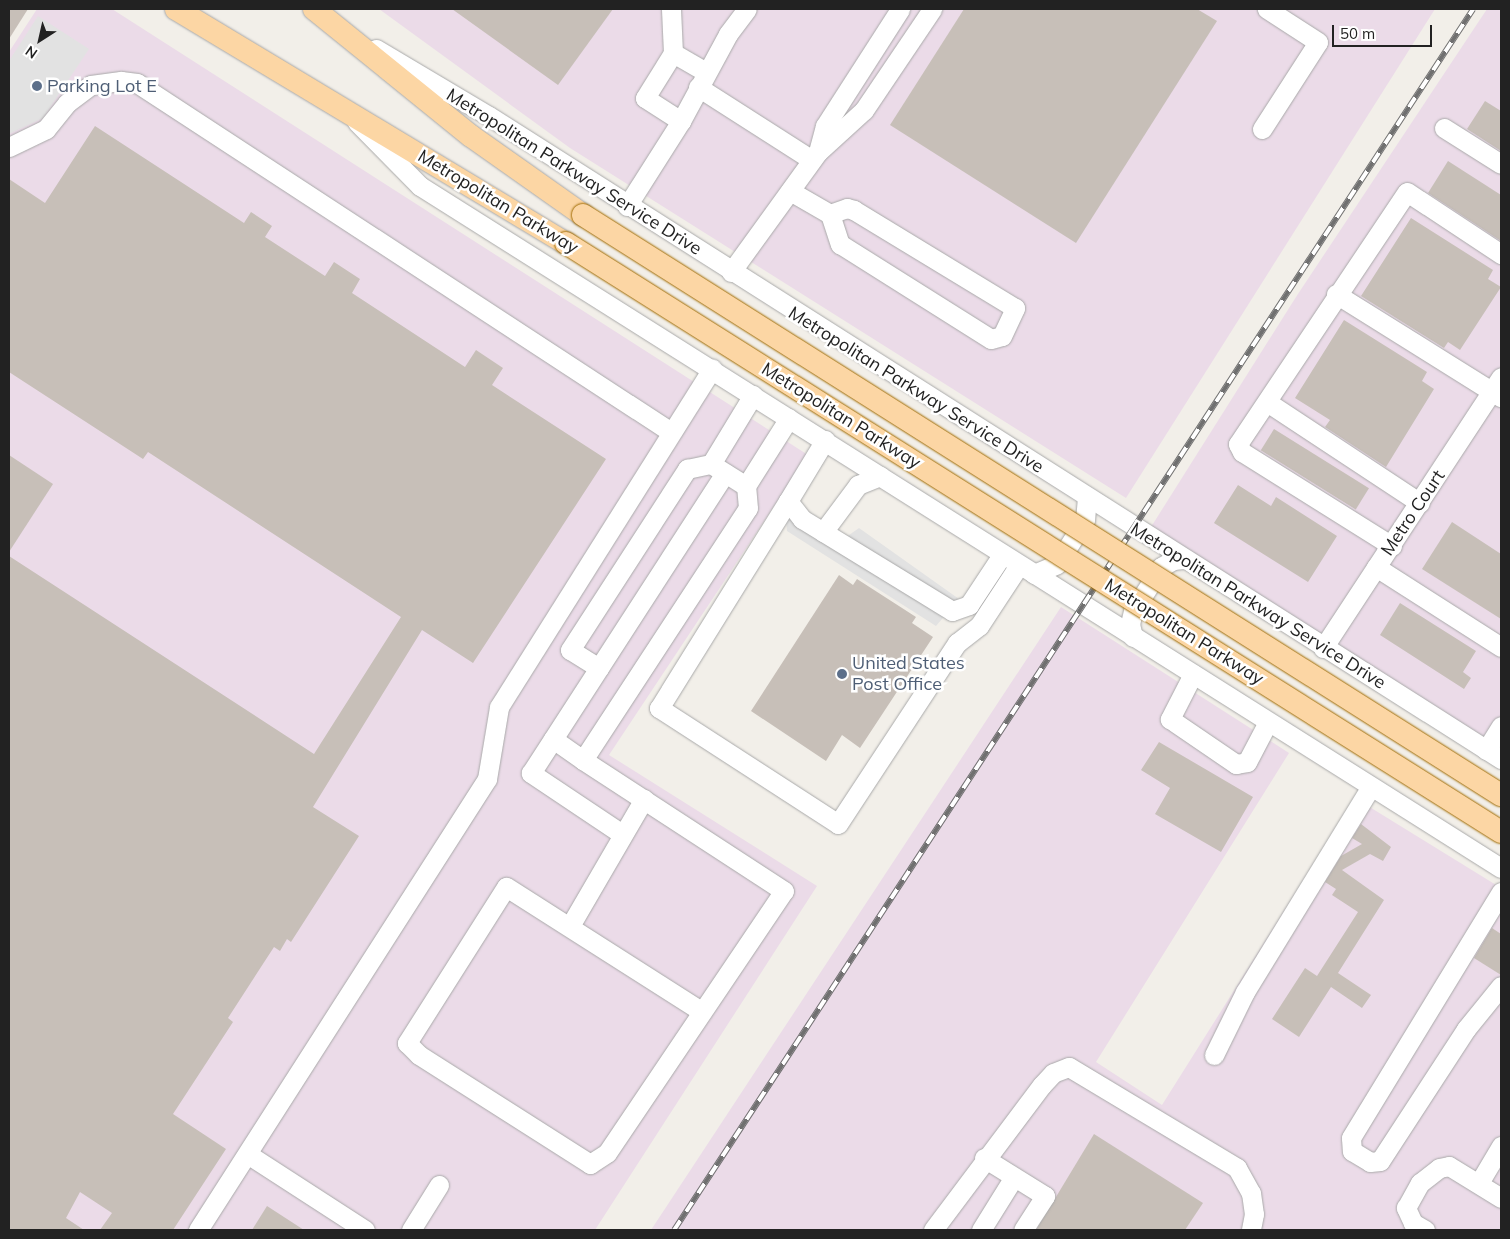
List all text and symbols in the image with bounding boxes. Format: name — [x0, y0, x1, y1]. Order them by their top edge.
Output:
north arrow — [15, 15, 65, 65]
scale bar — [1335, 15, 1435, 47]
text: 50 m — [1340, 24, 1375, 43]
text: N — [22, 42, 41, 63]
place label: Parking Lot E — [47, 75, 157, 97]
marker: Parking Lot E — [31, 80, 43, 92]
street label: Metropolitan Parkway Service Drive — [442, 84, 706, 260]
street label: Metropolitan Parkway — [414, 145, 582, 259]
street label: Metropolitan Parkway Service Drive — [784, 302, 1048, 478]
street label: Metropolitan Parkway — [757, 358, 925, 474]
street label: Metro Court — [1376, 466, 1450, 560]
street label: Metropolitan Parkway Service Drive — [1126, 518, 1390, 694]
street label: Metropolitan Parkway — [1100, 574, 1268, 690]
place label: United States Post Office — [852, 653, 965, 696]
marker: United States Post Office — [836, 668, 848, 680]

